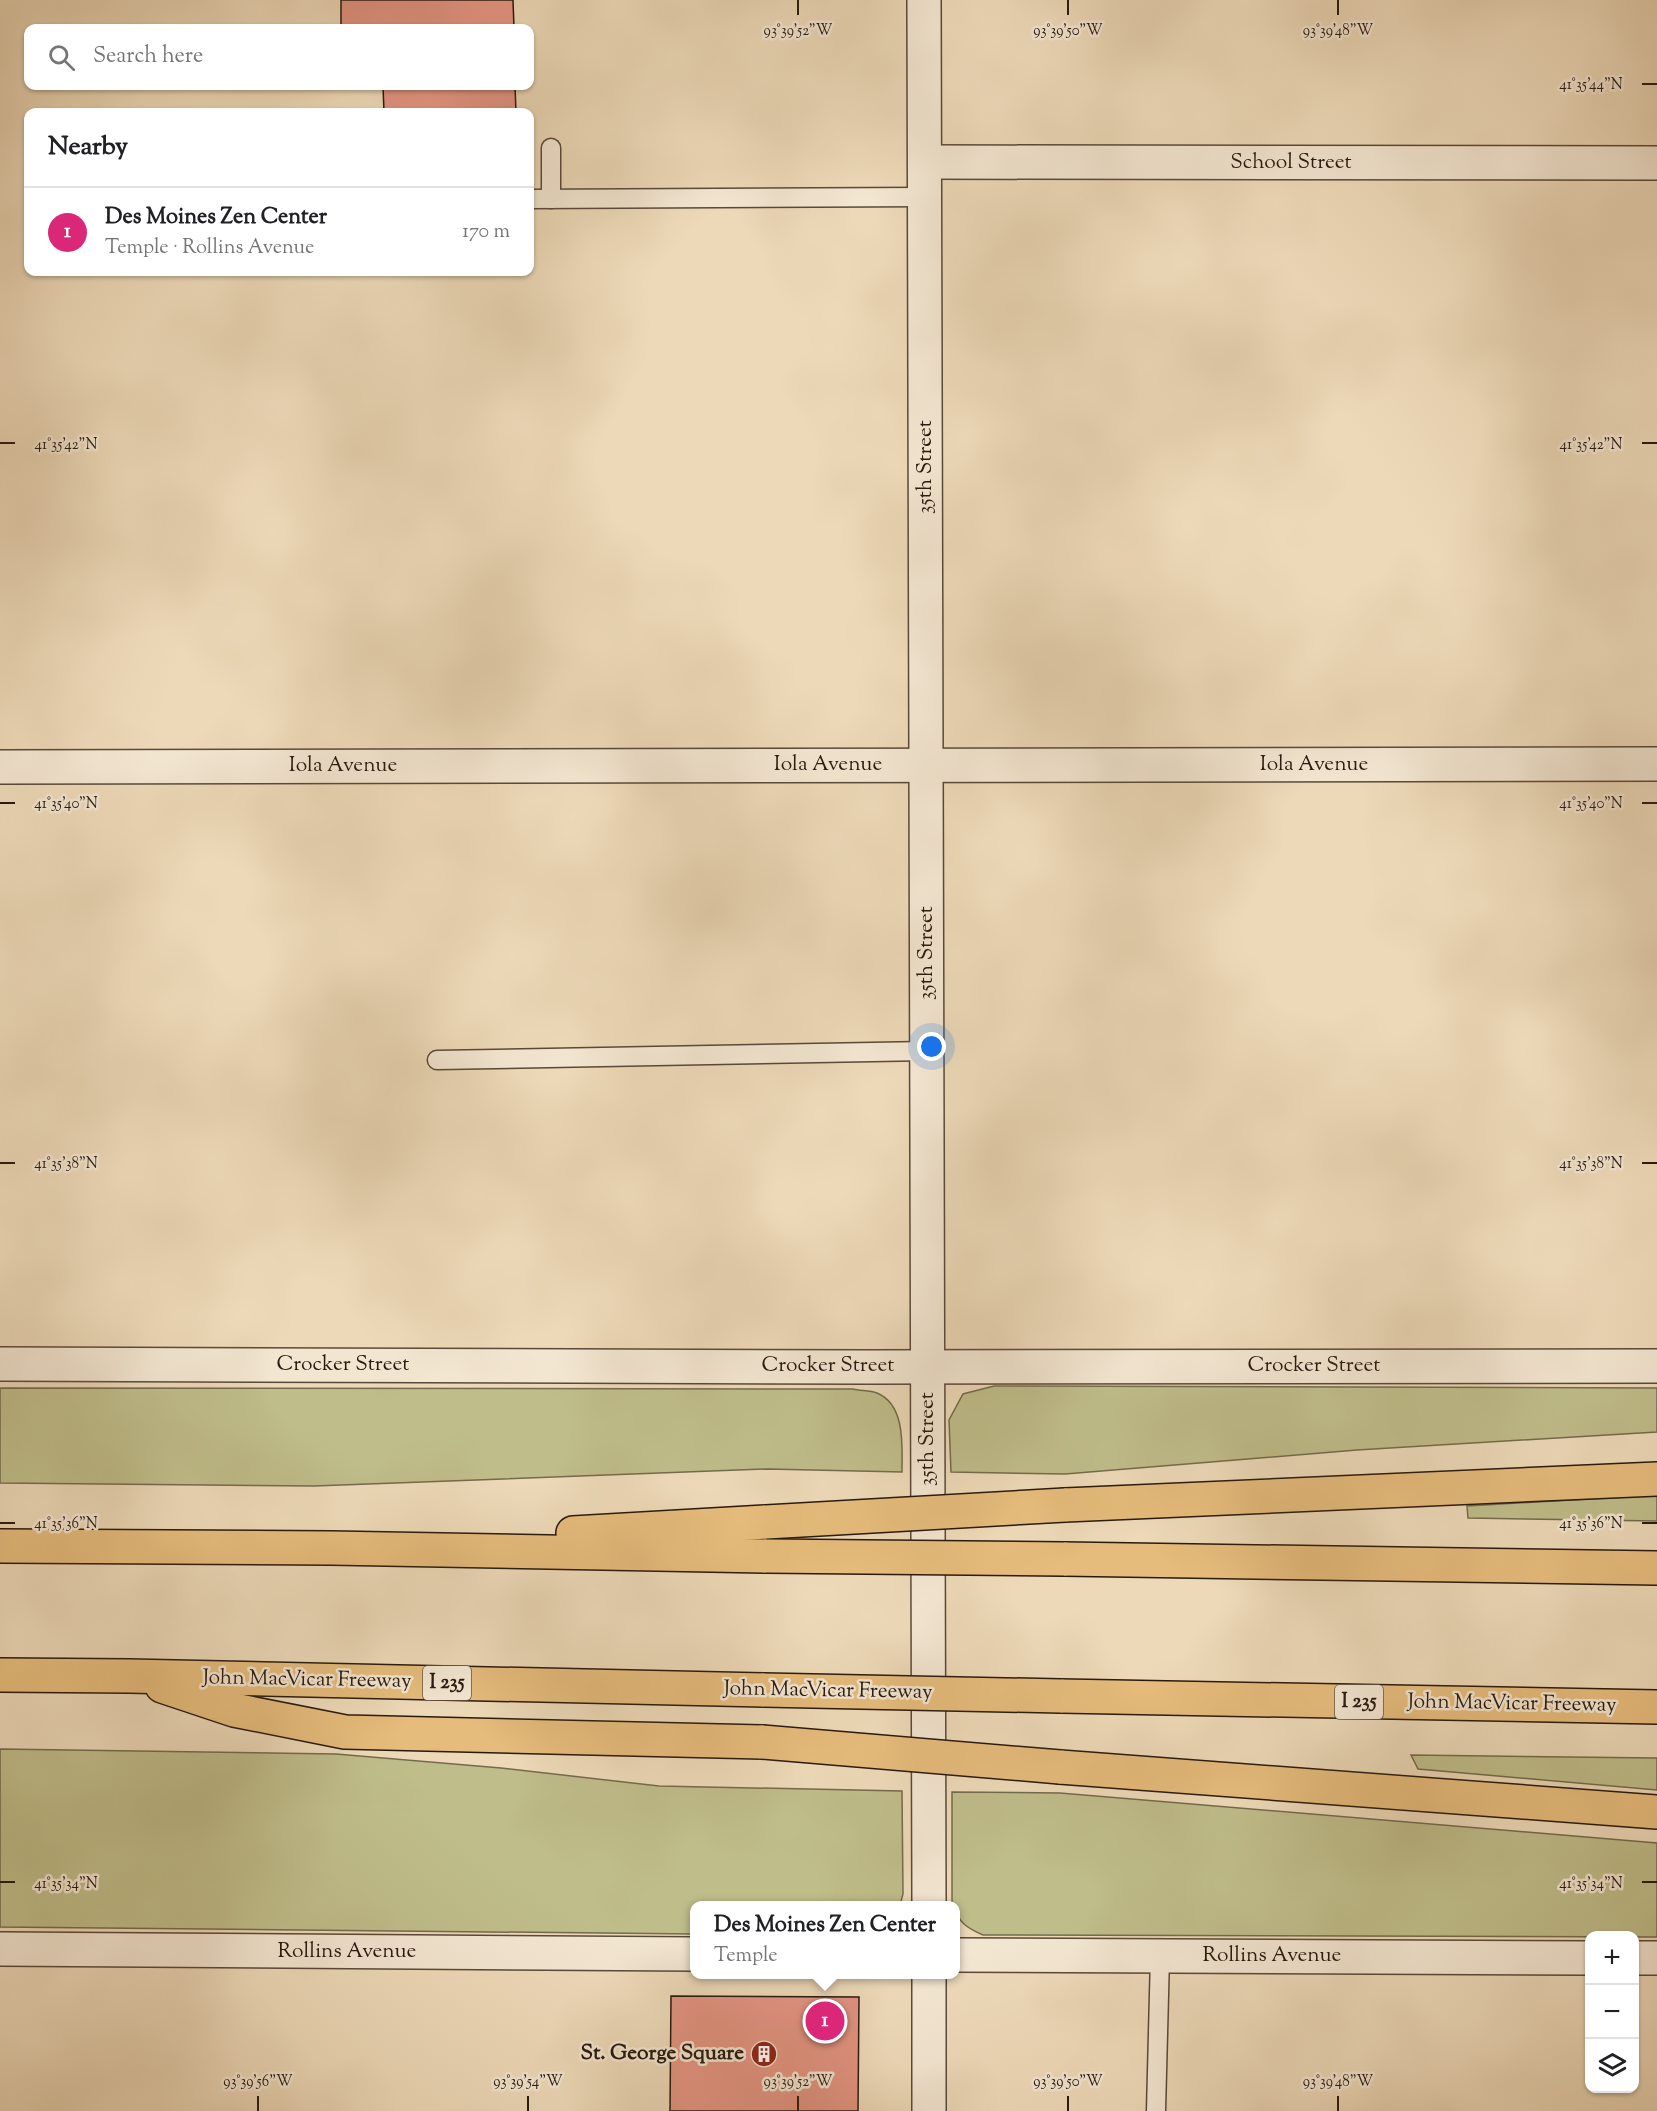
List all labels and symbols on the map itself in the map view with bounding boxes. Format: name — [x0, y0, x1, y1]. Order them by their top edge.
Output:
text: 93°39'52"W — [764, 21, 833, 42]
text: 93°39'50"W — [1033, 21, 1103, 42]
text: 93°39'48"W — [1303, 21, 1374, 42]
text: 41°35'44"N — [1559, 75, 1623, 96]
street label: School Street — [1230, 148, 1352, 178]
street label: 35th Street — [911, 420, 941, 514]
text: 41°35'42"N — [35, 435, 97, 456]
text: 41°35'42"N — [1560, 435, 1622, 456]
street label: Iola Avenue — [774, 750, 882, 780]
street label: Iola Avenue — [1260, 750, 1368, 780]
street label: Iola Avenue — [289, 751, 397, 781]
text: 41°35'40"N — [34, 794, 98, 815]
text: 41°35'40"N — [1559, 794, 1623, 815]
street label: 35th Street — [912, 906, 942, 1000]
your location — [917, 1032, 946, 1061]
text: 41°35'38"N — [34, 1154, 98, 1175]
text: 41°35'38"N — [1559, 1154, 1623, 1175]
street label: Crocker Street — [277, 1350, 409, 1380]
street label: Crocker Street — [762, 1351, 894, 1381]
street label: Crocker Street — [1248, 1351, 1380, 1381]
street label: 35th Street — [913, 1392, 943, 1486]
text: 41°35'36"N — [34, 1514, 98, 1535]
text: 41°35'36"N — [1559, 1514, 1623, 1535]
street label: John MacVicar Freeway — [201, 1663, 412, 1697]
road number: I 235 — [423, 1666, 471, 1700]
street label: John MacVicar Freeway — [722, 1674, 933, 1708]
road number: I 235 — [1335, 1685, 1383, 1719]
street label: John MacVicar Freeway — [1406, 1687, 1617, 1721]
text: 41°35'34"N — [34, 1874, 98, 1895]
text: 41°35'34"N — [1559, 1874, 1623, 1895]
street label: Rollins Avenue — [278, 1937, 416, 1967]
street label: Rollins Avenue — [1203, 1941, 1341, 1971]
pin: 1 — [806, 1998, 844, 2044]
place label: St. George Square — [581, 2039, 744, 2069]
building icon: St. George Square — [749, 2039, 779, 2069]
text: 93°39'56"W — [223, 2072, 293, 2093]
text: 93°39'54"W — [493, 2072, 563, 2093]
text: 93°39'52"W — [764, 2072, 833, 2093]
text: 93°39'50"W — [1033, 2072, 1103, 2093]
text: 93°39'48"W — [1303, 2072, 1374, 2093]

